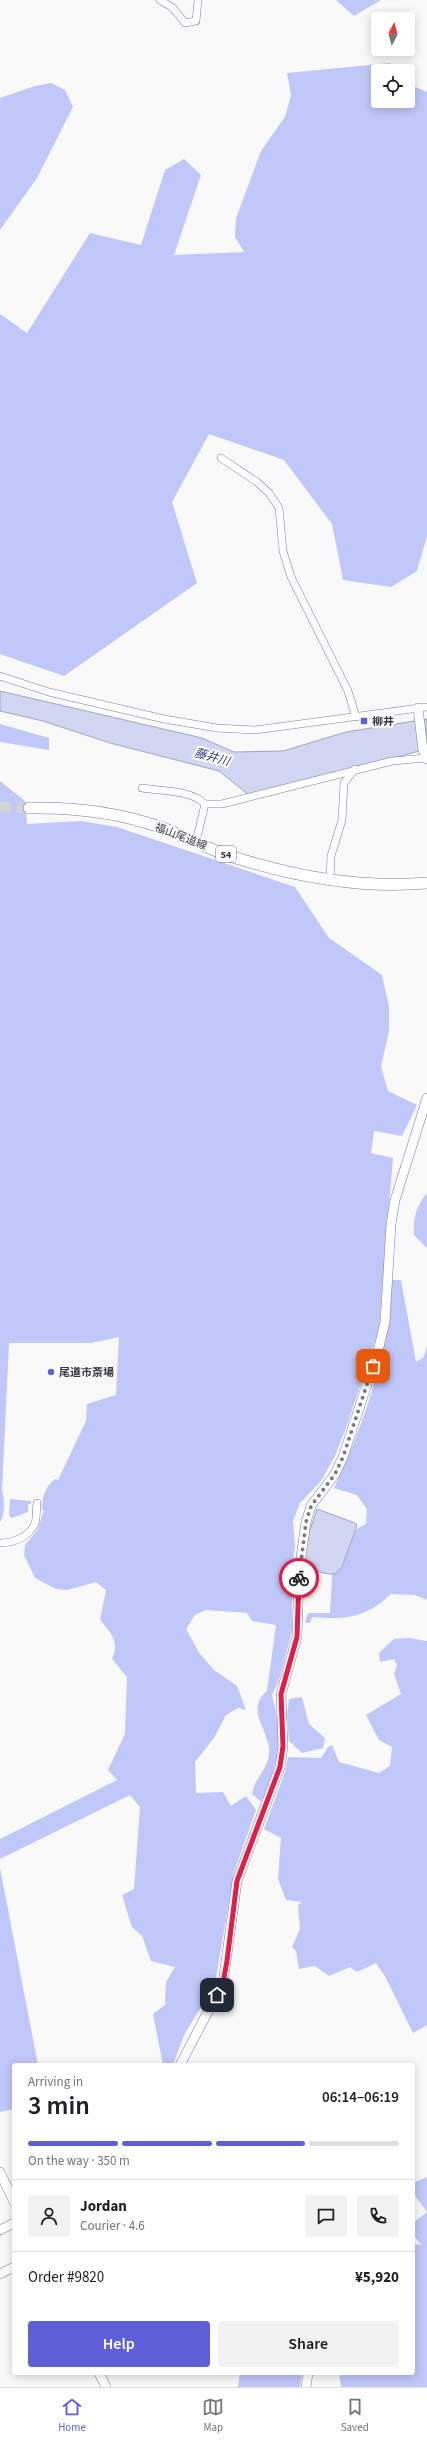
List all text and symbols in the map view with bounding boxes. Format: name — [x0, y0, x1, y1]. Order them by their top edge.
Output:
north arrow — [371, 12, 415, 56]
map controls — [371, 12, 415, 108]
button: locate — [371, 64, 415, 108]
place label: 柳井 — [372, 714, 394, 729]
marker: 柳井 — [359, 716, 369, 726]
water label: 藤井川 — [192, 745, 233, 771]
street label: 福山尾道線 — [152, 820, 209, 853]
road number: 54 — [216, 846, 236, 862]
pin — [356, 1349, 390, 1383]
icon: bag — [362, 1355, 384, 1377]
place label: 尾道市斎場 — [59, 1365, 114, 1380]
marker: 尾道市斎場 — [46, 1367, 56, 1377]
courier — [279, 1558, 319, 1598]
icon: bike — [288, 1567, 310, 1589]
pin — [200, 1978, 234, 2012]
icon: home — [206, 1984, 228, 2006]
text: Arriving in — [28, 2073, 83, 2091]
text: 3 min — [28, 2087, 90, 2124]
text: 06:14–06:19 — [322, 2087, 399, 2108]
text: On the way · 350 m — [28, 2152, 130, 2170]
button: person — [28, 2195, 70, 2237]
button: chat — [305, 2195, 347, 2237]
button: phone — [357, 2195, 399, 2237]
text: Jordan — [80, 2196, 127, 2217]
text: Courier · 4.6 — [80, 2217, 145, 2235]
text: Order #9820 — [28, 2267, 104, 2288]
text: ¥5,920 — [355, 2267, 399, 2288]
button: Help — [28, 2321, 210, 2367]
button: Share — [218, 2321, 399, 2367]
tab: Home — [58, 2396, 86, 2435]
tab: Map — [202, 2396, 224, 2435]
tab: Saved — [341, 2396, 369, 2435]

